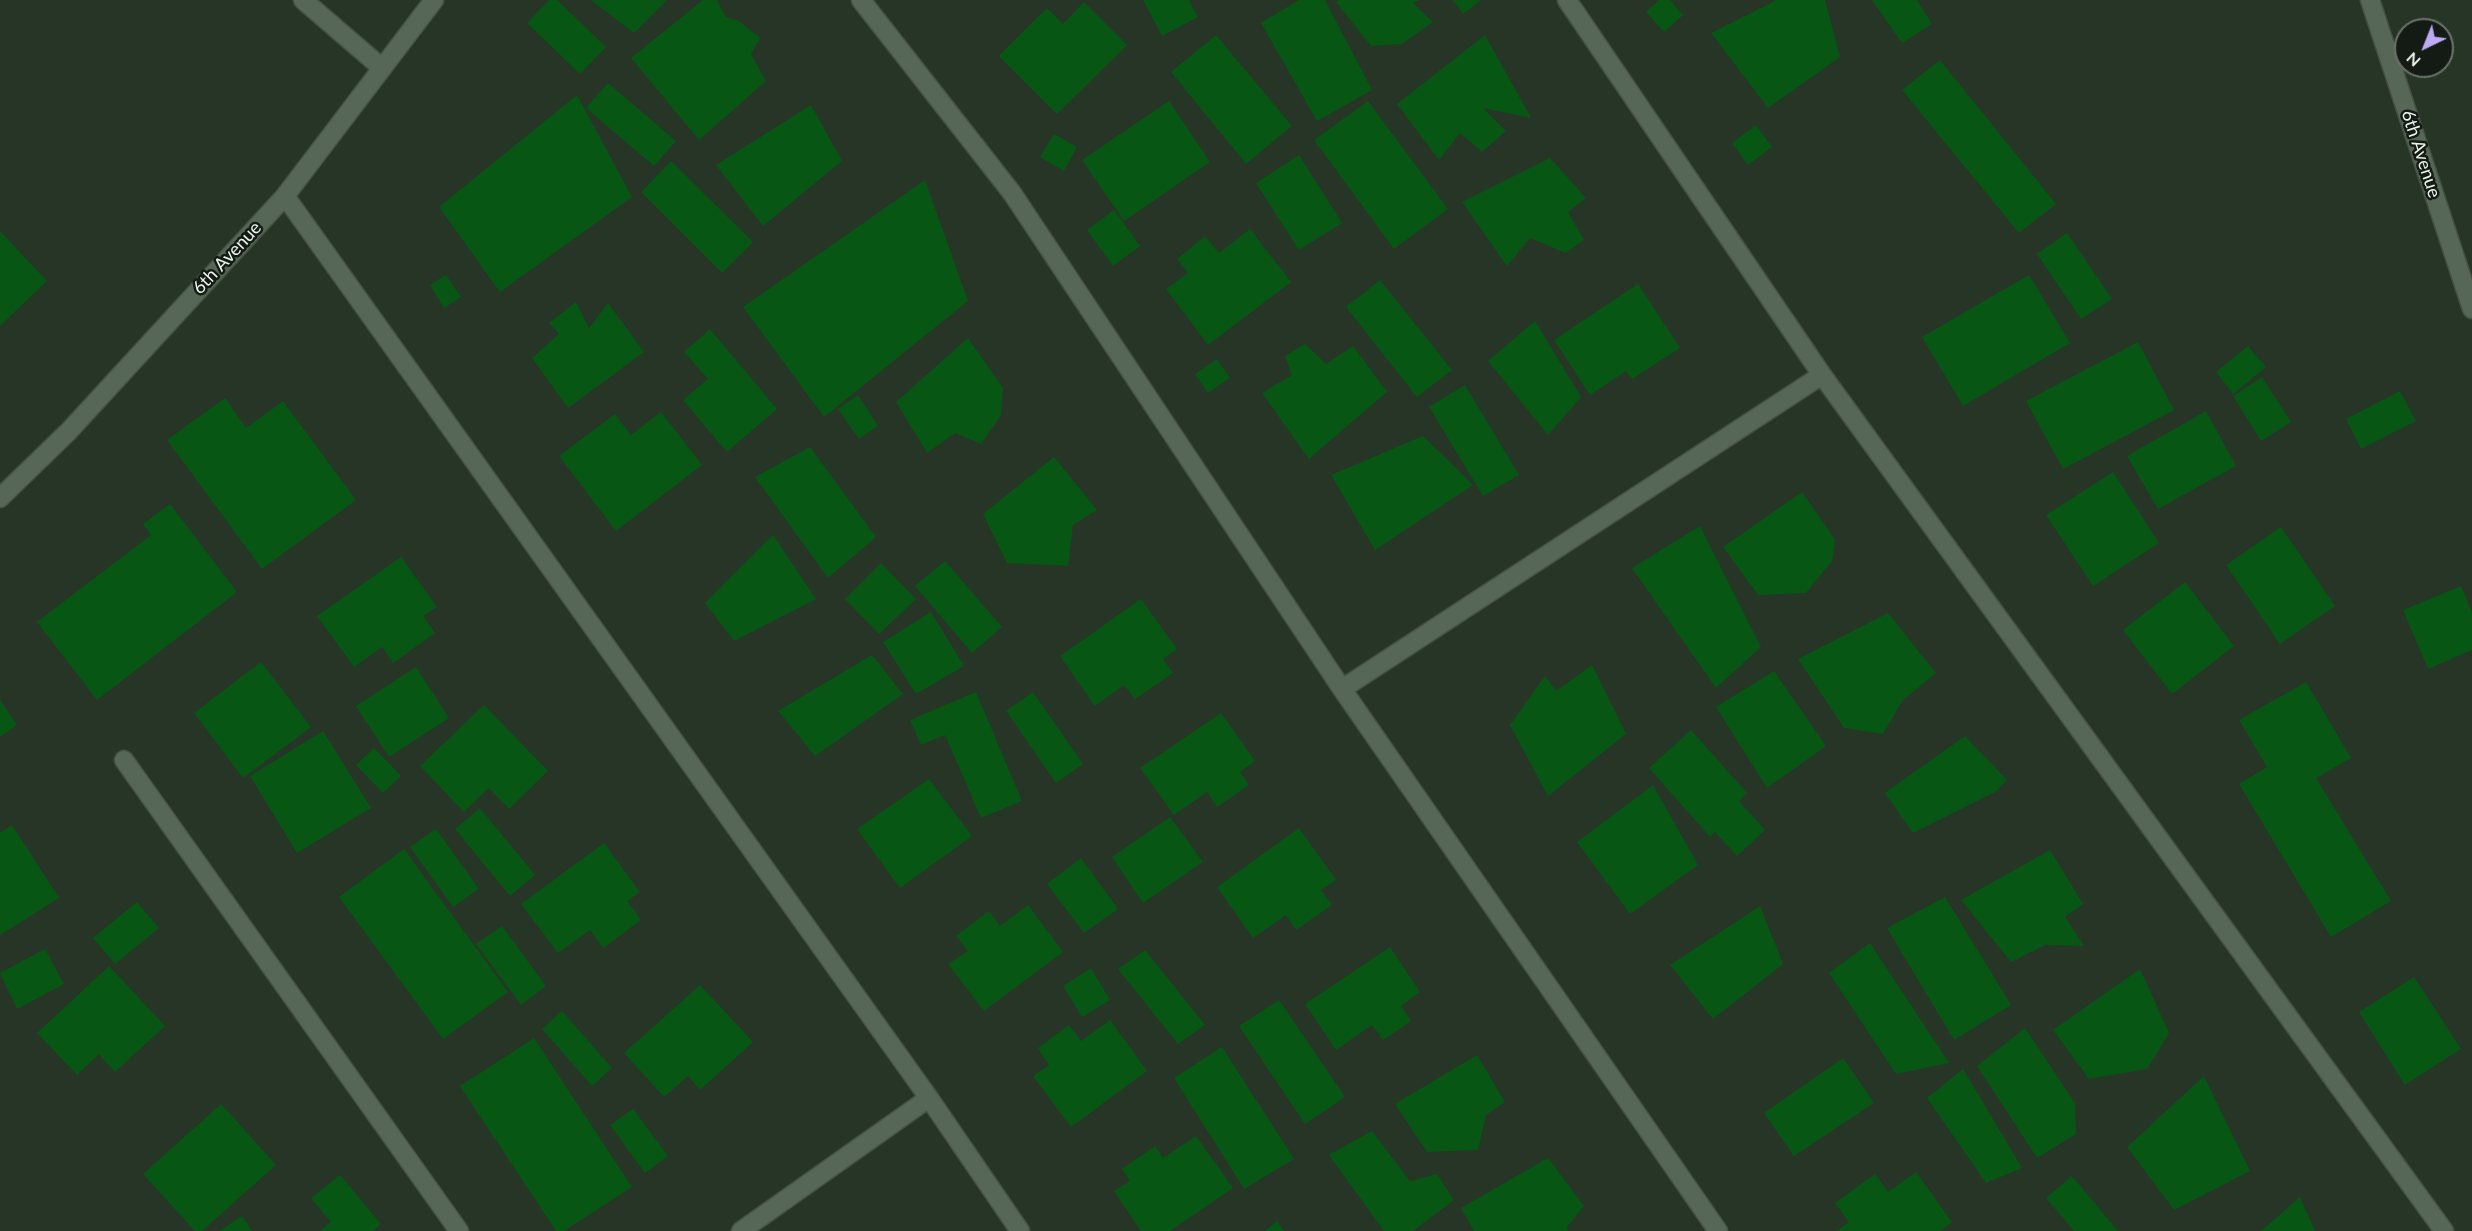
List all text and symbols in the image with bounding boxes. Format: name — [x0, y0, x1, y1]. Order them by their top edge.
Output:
north arrow — [2394, 18, 2454, 78]
text: N — [2402, 49, 2424, 71]
street label: 6th Avenue — [2397, 107, 2445, 201]
street label: 6th Avenue — [188, 217, 266, 299]

